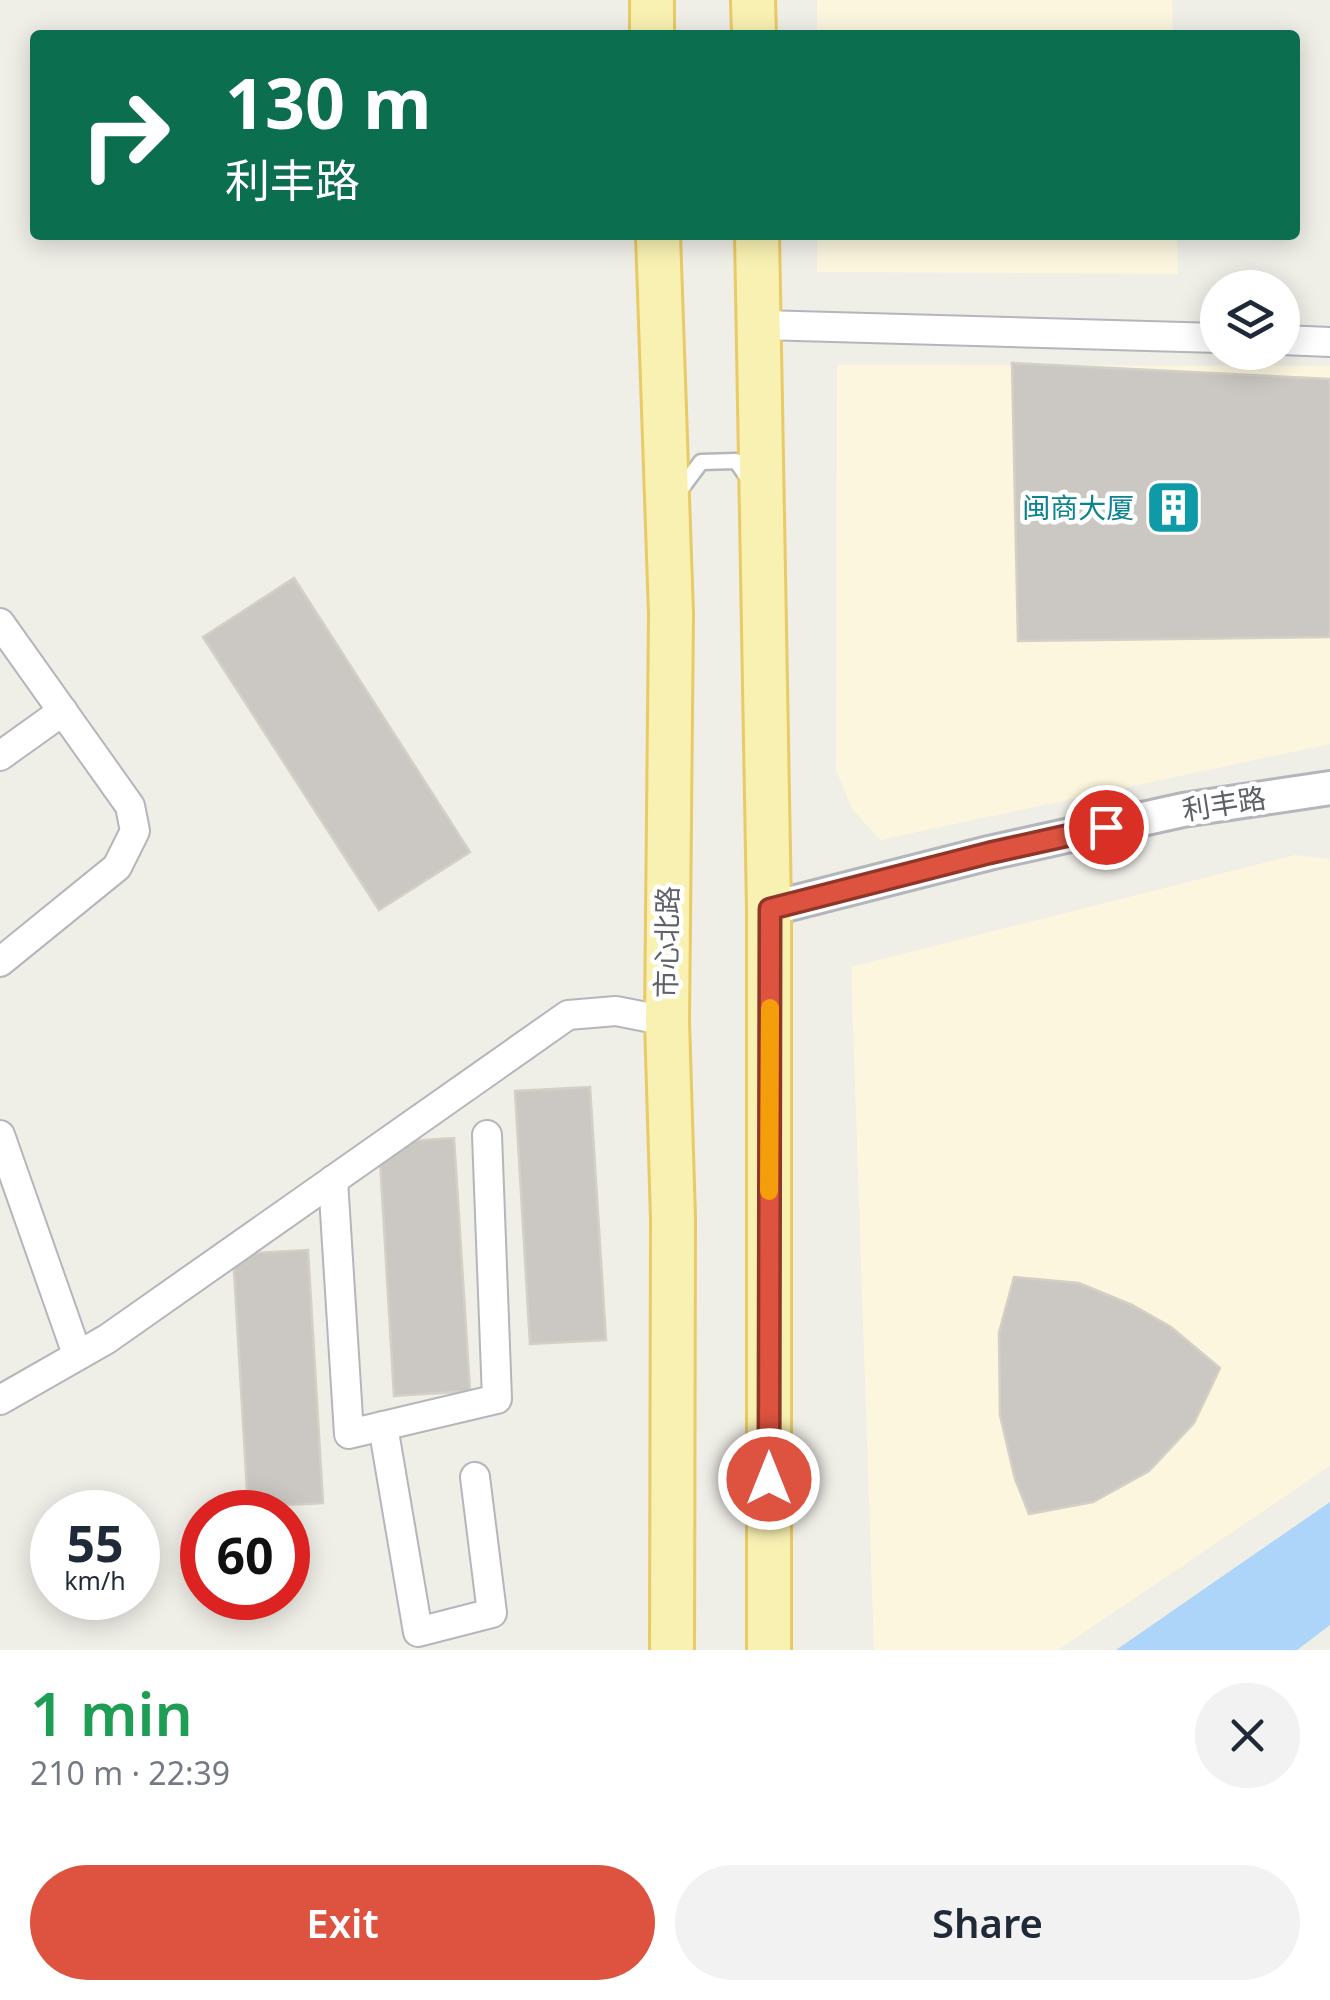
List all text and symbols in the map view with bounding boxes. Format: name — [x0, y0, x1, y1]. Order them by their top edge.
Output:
text: 130 m — [225, 54, 432, 150]
icon: right — [60, 70, 190, 200]
text: 利丰路 — [225, 149, 360, 210]
map controls — [1200, 270, 1300, 370]
button: layers — [1200, 270, 1300, 370]
building icon: 闽商大厦 — [1143, 478, 1203, 538]
place label: 闽商大厦 — [1022, 488, 1134, 526]
street label: 利丰路 — [1179, 778, 1268, 828]
pin — [1064, 785, 1149, 870]
icon: arrive — [1079, 800, 1134, 855]
street label: 市心北路 — [646, 886, 686, 998]
position arrow — [717, 1427, 821, 1531]
speed limit sign: 60 — [180, 1490, 310, 1620]
text: 55 — [66, 1509, 124, 1577]
text: km/h — [64, 1563, 126, 1597]
text: 1 min — [30, 1672, 193, 1754]
button: close — [1195, 1683, 1300, 1788]
text: 210 m · 22:39 — [30, 1751, 230, 1794]
button: Exit — [30, 1865, 655, 1980]
button: Share — [675, 1865, 1300, 1980]

